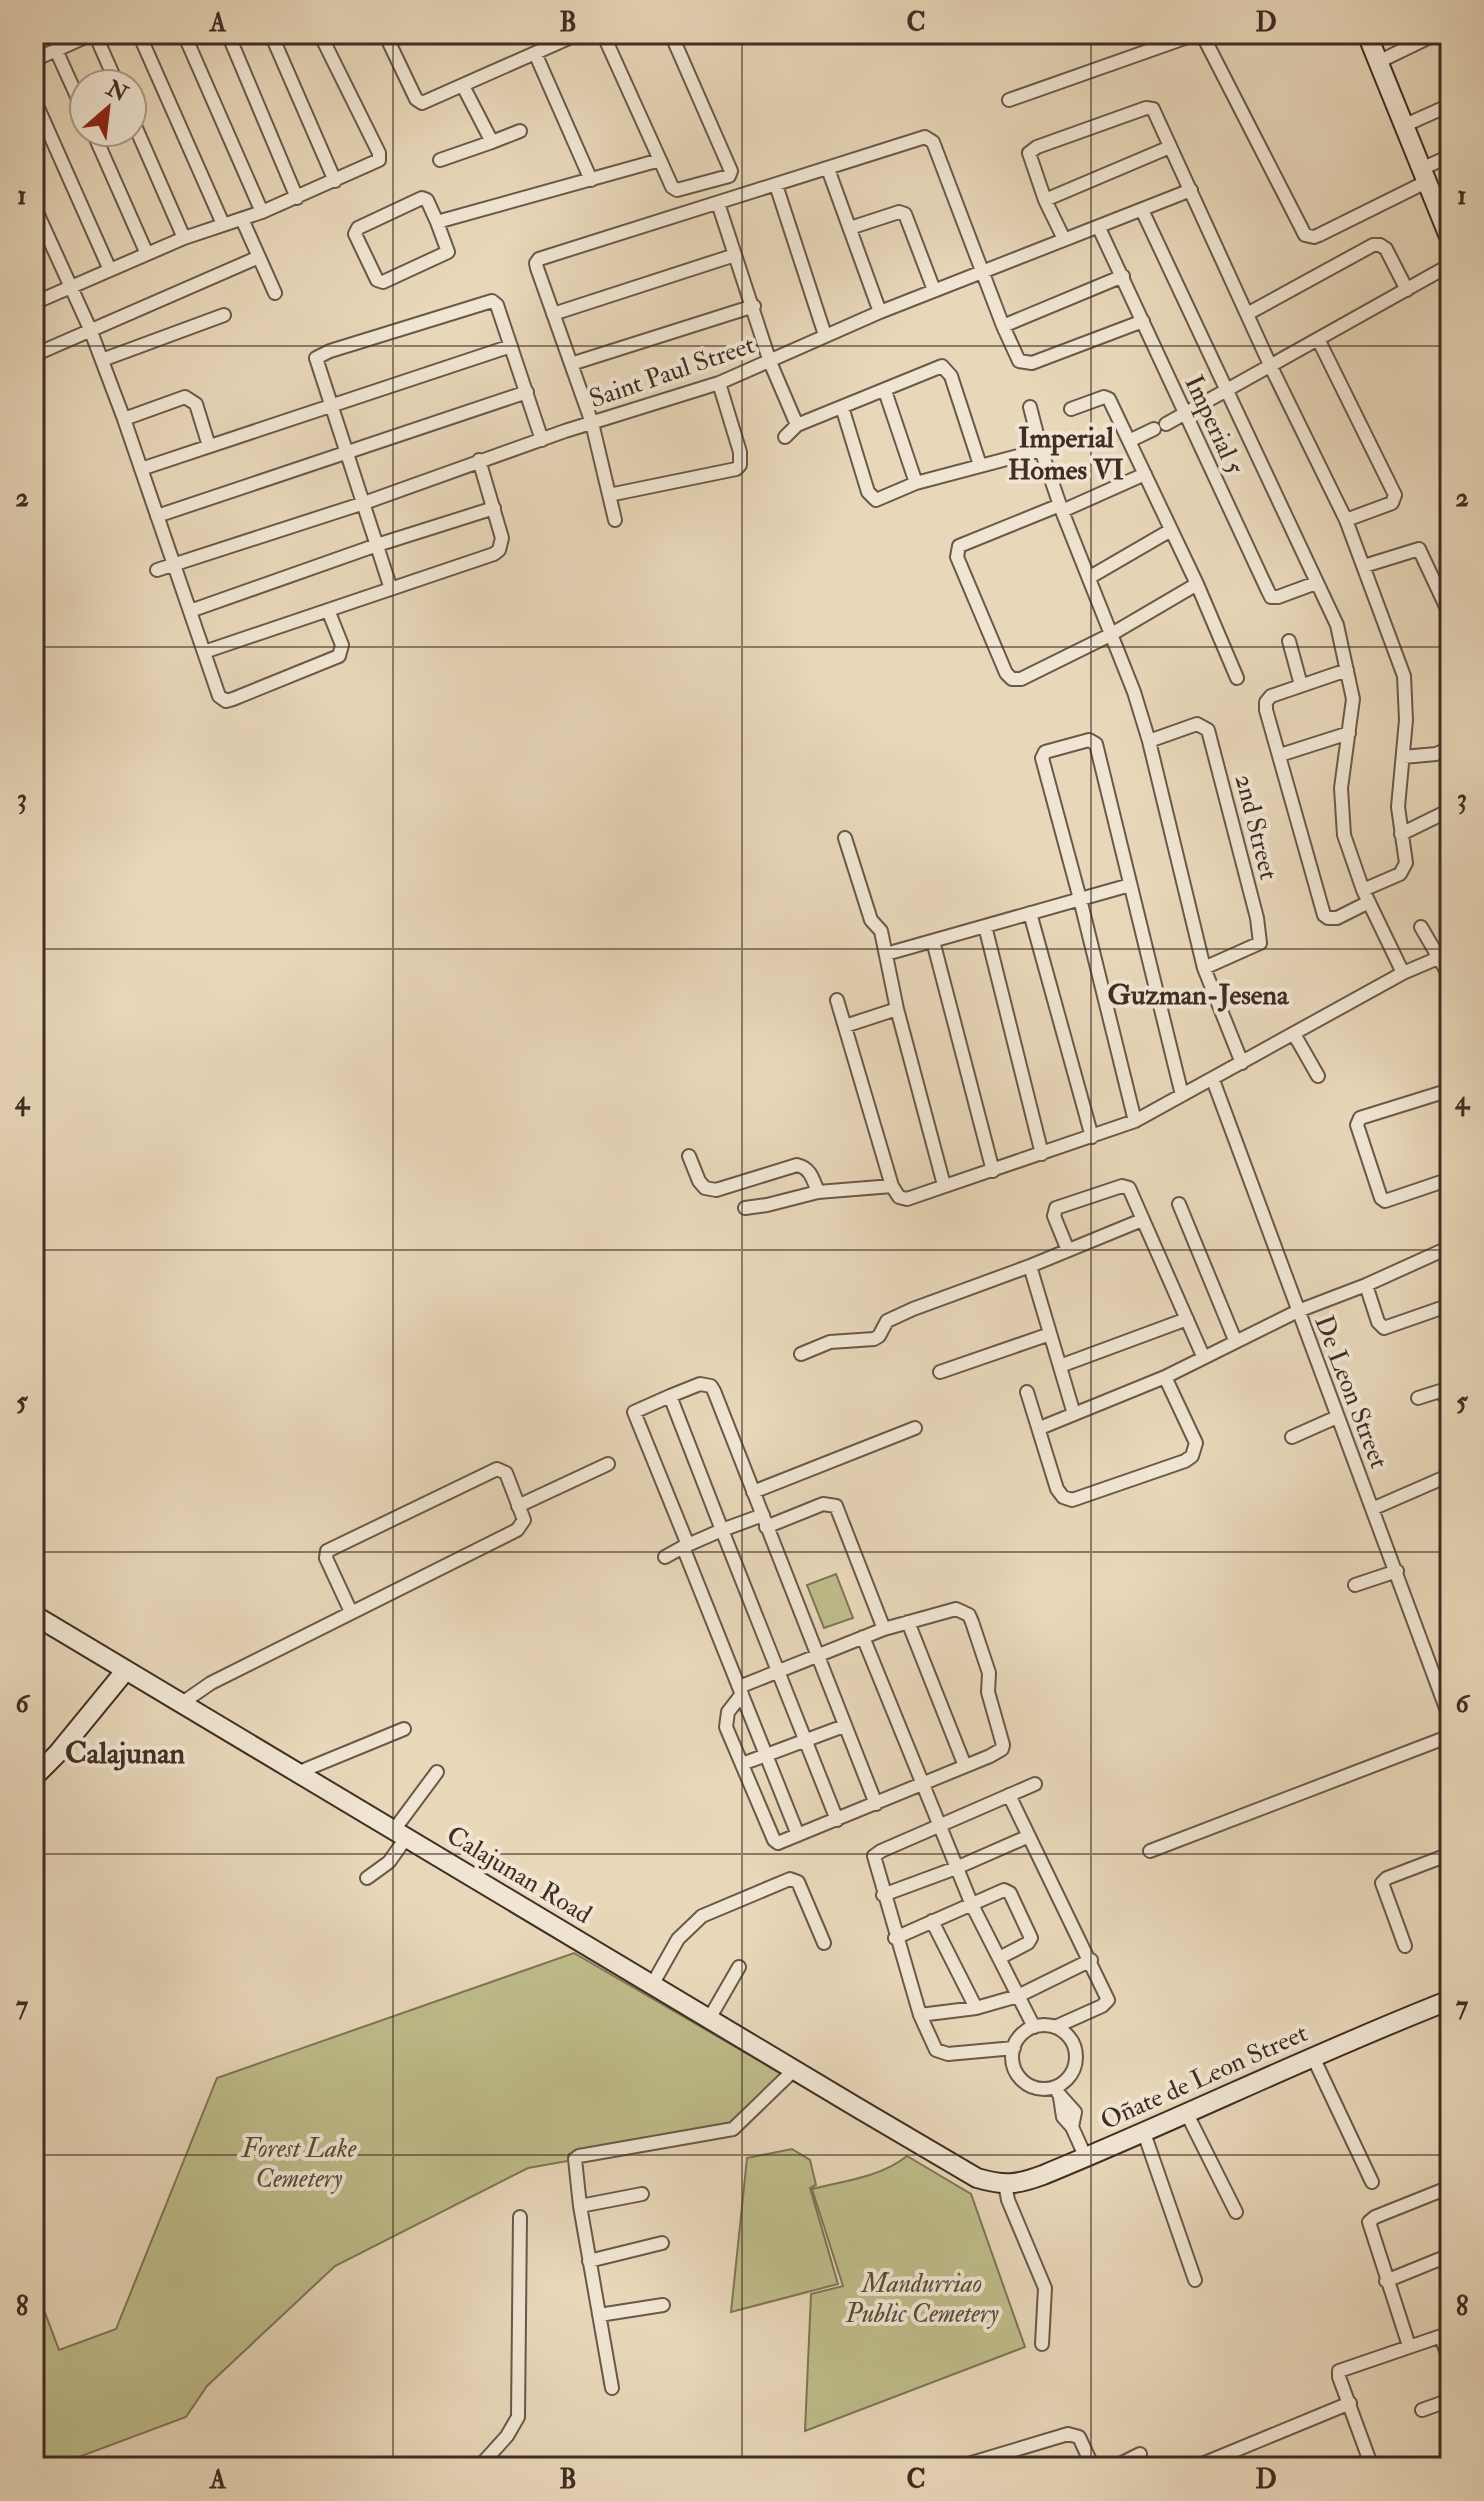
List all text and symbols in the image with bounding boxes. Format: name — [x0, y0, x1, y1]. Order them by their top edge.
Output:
text: A — [209, 7, 227, 39]
text: B — [559, 7, 577, 39]
text: C — [906, 7, 926, 39]
text: D — [1255, 7, 1277, 39]
north arrow — [68, 68, 148, 148]
text: N — [101, 74, 132, 108]
text: 1 — [17, 180, 27, 212]
text: 1 — [1457, 180, 1467, 212]
street label: Saint Paul Street — [585, 329, 759, 415]
street label: Imperial 5 — [1176, 370, 1251, 480]
district label: Imperial Homes VI — [1008, 421, 1124, 488]
text: 2 — [15, 482, 29, 514]
text: 2 — [1455, 482, 1469, 514]
street label: 2nd Street — [1227, 771, 1285, 883]
text: 3 — [17, 783, 27, 815]
text: 3 — [1457, 783, 1467, 815]
district label: Guzman-Jesena — [1108, 978, 1290, 1013]
text: 4 — [14, 1085, 31, 1117]
text: 4 — [1454, 1085, 1471, 1117]
street label: De Leon Street — [1307, 1311, 1395, 1473]
text: 5 — [16, 1386, 28, 1418]
text: 5 — [1456, 1386, 1468, 1418]
text: 6 — [15, 1688, 30, 1720]
text: 6 — [1455, 1688, 1470, 1720]
district label: Calajunan — [65, 1735, 186, 1772]
street label: Calajunan Road — [441, 1819, 598, 1931]
text: 7 — [16, 1990, 28, 2022]
text: 7 — [1456, 1990, 1468, 2022]
street label: Oñate de Leon Street — [1096, 2017, 1312, 2137]
park label: Forest Lake Cemetery — [240, 2133, 357, 2195]
park label: Mandurriao Public Cemetery — [844, 2268, 999, 2330]
text: 8 — [16, 2291, 28, 2323]
text: 8 — [1456, 2291, 1468, 2323]
text: A — [209, 2464, 227, 2496]
text: B — [559, 2464, 577, 2496]
text: C — [906, 2464, 926, 2496]
text: D — [1255, 2464, 1277, 2496]

